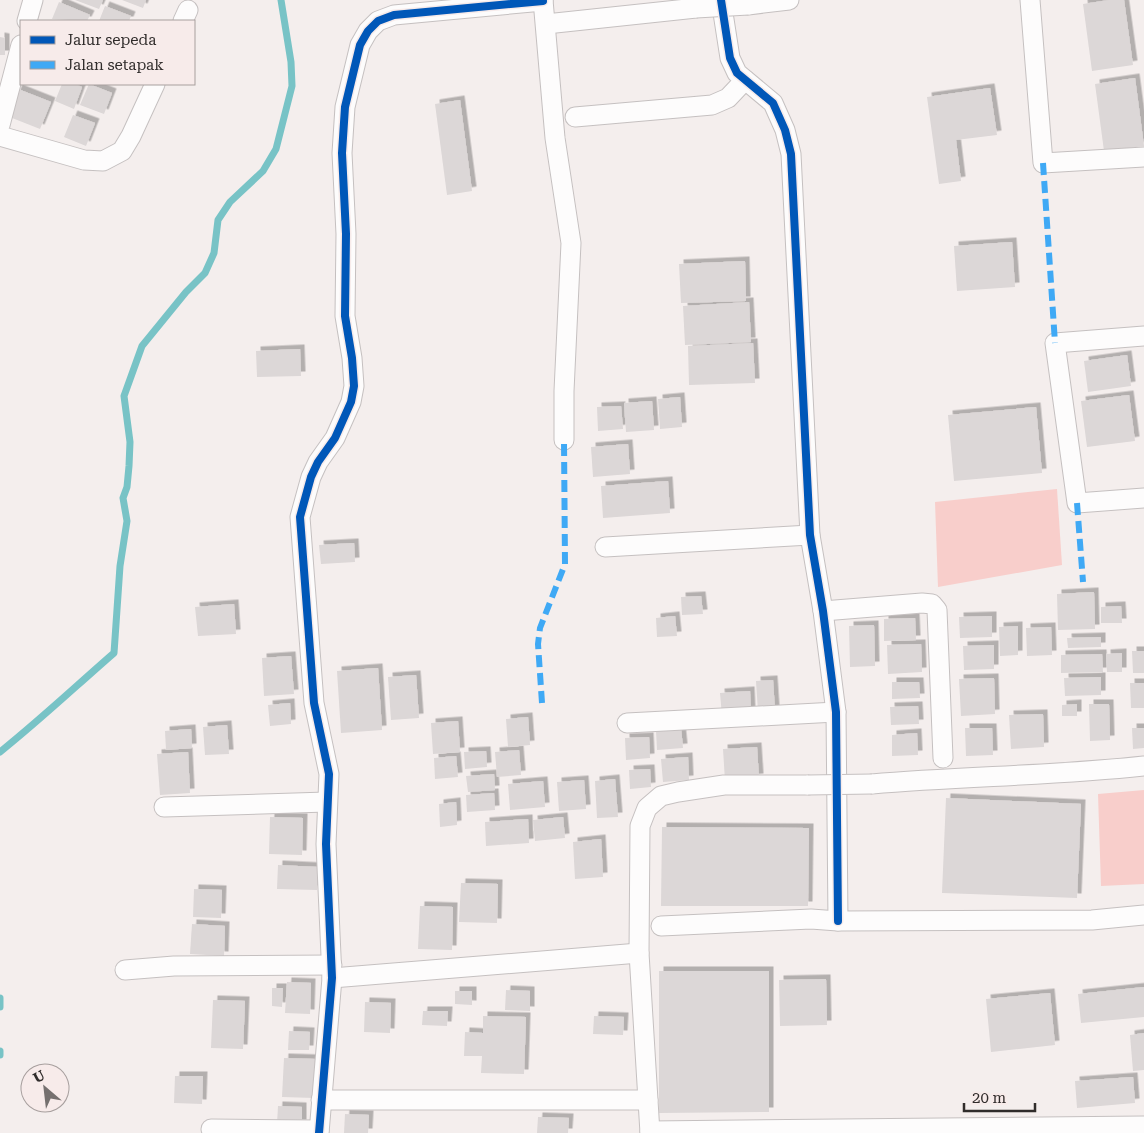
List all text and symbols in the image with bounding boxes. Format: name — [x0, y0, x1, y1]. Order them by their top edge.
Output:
legend — [20, 20, 195, 85]
text: Jalur sepeda — [65, 31, 156, 49]
text: Jalan setapak — [65, 56, 164, 74]
north arrow — [20, 1063, 70, 1113]
text: U — [30, 1067, 48, 1086]
scale bar — [964, 1080, 1035, 1112]
text: 20 m — [972, 1089, 1007, 1107]

